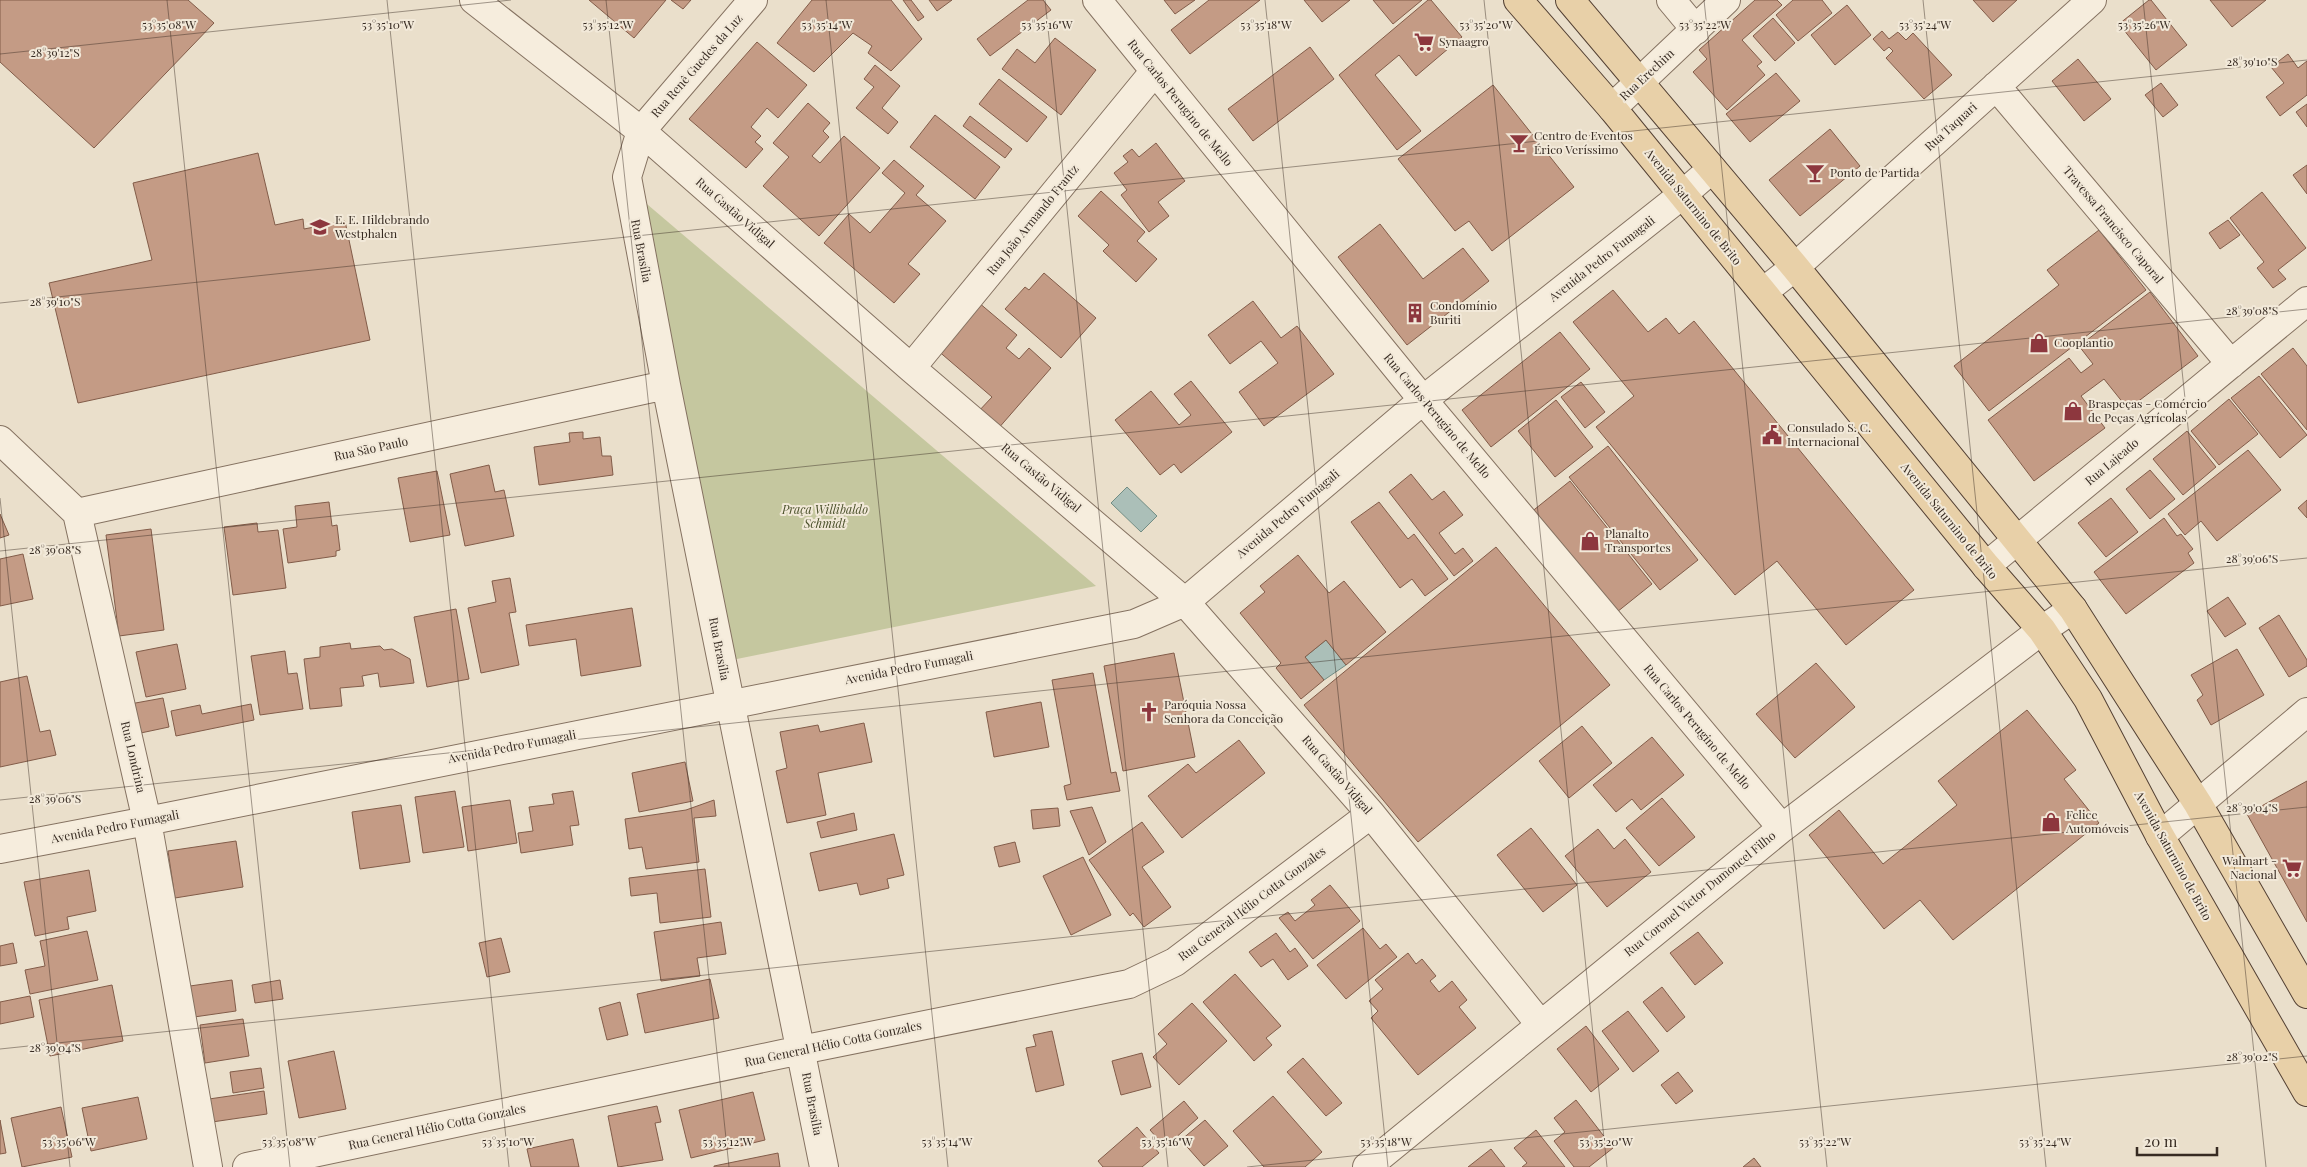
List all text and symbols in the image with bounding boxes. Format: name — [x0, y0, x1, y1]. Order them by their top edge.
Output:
street label: Rua Renê Guedes da Luz — [647, 10, 746, 120]
text: 53°35'08"W — [142, 16, 196, 32]
text: 53°35'10"W — [362, 16, 414, 32]
text: 53°35'12"W — [583, 16, 634, 32]
text: 53°35'14"W — [802, 16, 853, 32]
text: 53°35'16"W — [1021, 16, 1073, 32]
text: 53°35'18"W — [1240, 16, 1292, 32]
text: 53°35'20"W — [1459, 16, 1513, 32]
text: 53°35'22"W — [1679, 16, 1731, 32]
text: 53°35'24"W — [1899, 16, 1951, 32]
text: 53°35'26"W — [2118, 16, 2170, 32]
supermarket icon: Synaagro — [1413, 31, 1435, 53]
place label: Synaagro — [1439, 33, 1489, 49]
street label: Rua Carlos Perugino de Mello — [1125, 36, 1237, 169]
text: 28°39'12"S — [30, 44, 80, 60]
street label: Rua Erechim — [1616, 45, 1677, 104]
text: 28°39'10"S — [2227, 53, 2277, 69]
street label: Rua Taquari — [1921, 98, 1980, 154]
place label: Centro de Eventos Érico Veríssimo — [1534, 127, 1633, 157]
bar icon: Centro de Eventos Érico Veríssimo — [1508, 132, 1530, 154]
street label: Avenida Saturnino de Brito — [1641, 144, 1746, 268]
street label: Rua João Armando Frantz — [983, 161, 1082, 278]
bar icon: Ponto de Partida — [1804, 162, 1826, 184]
street label: Travessa Francisco Caporal — [2060, 163, 2168, 287]
place label: Ponto de Partida — [1830, 164, 1919, 180]
street label: Rua Gastão Vidigal — [693, 174, 779, 251]
place label: E. E. Hildebrando Westphalen — [334, 211, 430, 241]
street label: Avenida Pedro Fumagali — [1544, 212, 1658, 305]
school or university icon: E. E. Hildebrando Westphalen — [309, 216, 331, 238]
street label: Rua Brasília — [628, 218, 656, 284]
text: 28°39'10"S — [30, 293, 80, 309]
place label: Condomínio Buriti — [1430, 297, 1497, 327]
building icon: Condomínio Buriti — [1404, 302, 1426, 324]
text: 28°39'08"S — [2226, 302, 2278, 318]
shop icon: Cooplantio — [2028, 332, 2050, 354]
place label: Cooplantio — [2054, 334, 2114, 350]
street label: Rua Carlos Perugino de Mello — [1381, 349, 1495, 482]
place label: Braspeças - Comércio de Peças Agrícolas — [2088, 395, 2207, 425]
shop icon: Braspeças - Comércio de Peças Agrícolas — [2062, 400, 2084, 422]
place label: Consulado S. C. Internacional — [1787, 419, 1871, 449]
public building icon: Consulado S. C. Internacional — [1761, 424, 1783, 446]
street label: Rua São Paulo — [332, 432, 410, 464]
street label: Rua Lajeado — [2081, 434, 2142, 488]
street label: Rua Gastão Vidigal — [998, 439, 1085, 516]
street label: Avenida Saturnino de Brito — [1897, 458, 2002, 582]
street label: Avenida Pedro Fumagali — [1232, 465, 1343, 562]
park label: Praça Willibaldo Schmidt — [781, 501, 868, 531]
place label: Planalto Transportes — [1605, 525, 1671, 555]
shop icon: Planalto Transportes — [1579, 530, 1601, 552]
text: 28°39'08"S — [29, 541, 81, 557]
text: 28°39'06"S — [2226, 550, 2278, 566]
street label: Rua Brasília — [706, 616, 734, 682]
street label: Avenida Pedro Fumagali — [842, 647, 975, 687]
street label: Rua Carlos Perugino de Mello — [1641, 660, 1755, 793]
place label: Paróquia Nossa Senhora da Conceição — [1164, 696, 1284, 726]
church icon: Paróquia Nossa Senhora da Conceição — [1138, 701, 1160, 723]
street label: Rua Londrina — [118, 719, 150, 794]
street label: Avenida Pedro Fumagali — [445, 726, 578, 766]
street label: Rua Gastão Vidigal — [1299, 732, 1377, 818]
street label: Avenida Saturnino de Brito — [2131, 787, 2216, 923]
text: 28°39'06"S — [29, 790, 81, 806]
text: 28°39'04"S — [2226, 799, 2278, 815]
street label: Avenida Pedro Fumagali — [48, 806, 181, 846]
place label: Felice Automóveis — [2065, 806, 2129, 836]
shop icon: Felice Automóveis — [2040, 811, 2062, 833]
street label: Rua Coronel Victor Dumoncel Filho — [1620, 827, 1779, 959]
street label: Rua General Hélio Cotta Gonzales — [1174, 842, 1328, 964]
place label: Walmart - Nacional — [2221, 852, 2278, 882]
supermarket icon: Walmart - Nacional — [2281, 857, 2303, 879]
street label: Rua General Hélio Cotta Gonzales — [743, 1016, 923, 1070]
text: 28°39'04"S — [29, 1039, 81, 1055]
text: 28°39'02"S — [2226, 1048, 2278, 1064]
street label: Rua Brasília — [799, 1071, 827, 1137]
street label: Rua General Hélio Cotta Gonzales — [347, 1099, 527, 1153]
scale bar — [2137, 1124, 2217, 1156]
text: 20 m — [2144, 1131, 2178, 1151]
text: 53°35'06"W — [42, 1133, 96, 1149]
text: 53°35'08"W — [262, 1133, 316, 1149]
text: 53°35'10"W — [482, 1133, 534, 1149]
text: 53°35'12"W — [703, 1133, 754, 1149]
text: 53°35'14"W — [922, 1133, 973, 1149]
text: 53°35'16"W — [1141, 1133, 1193, 1149]
text: 53°35'18"W — [1360, 1133, 1412, 1149]
text: 53°35'20"W — [1579, 1133, 1633, 1149]
text: 53°35'22"W — [1799, 1133, 1851, 1149]
text: 53°35'24"W — [2019, 1133, 2071, 1149]

